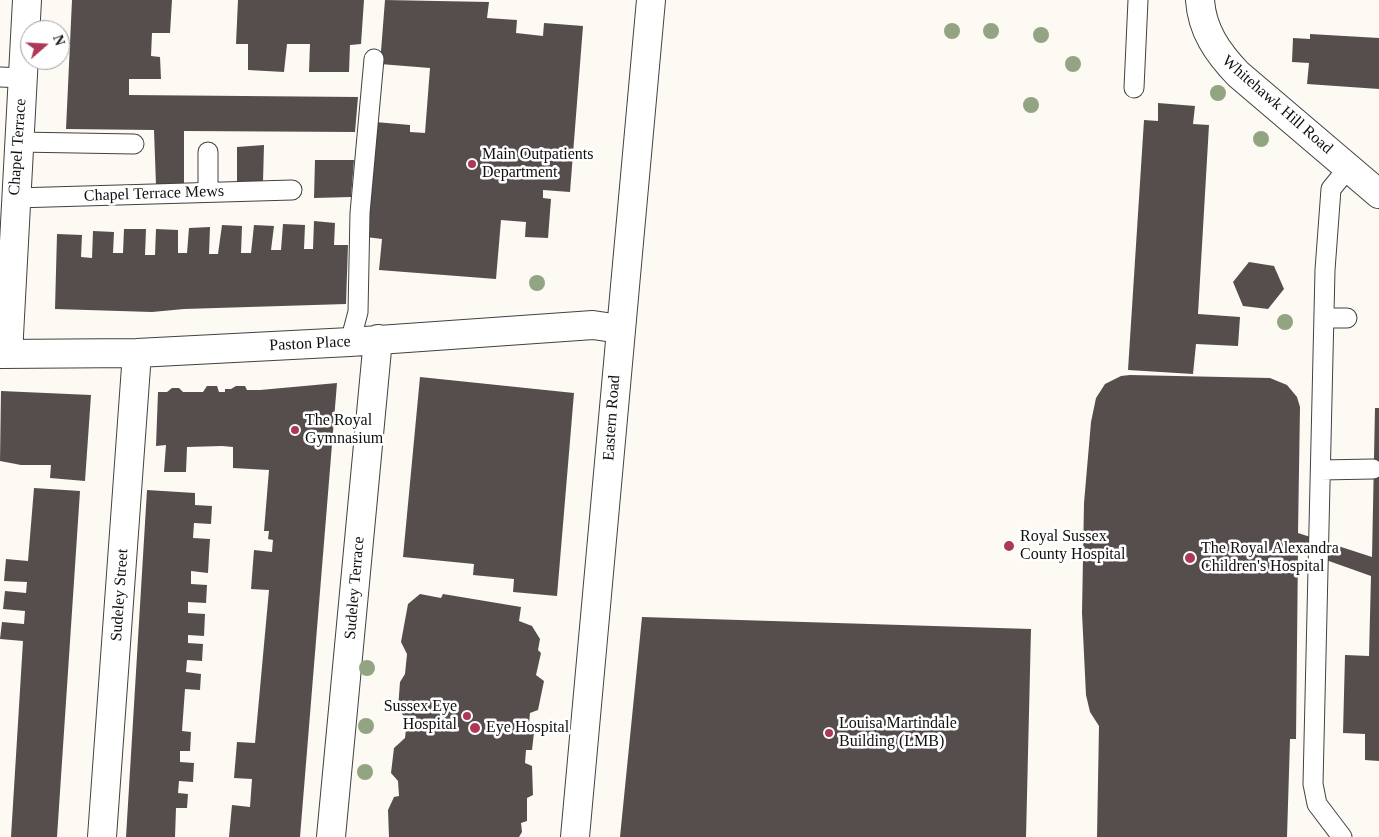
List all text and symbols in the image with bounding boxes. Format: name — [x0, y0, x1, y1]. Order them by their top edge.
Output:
north arrow — [20, 20, 70, 70]
text: N — [50, 33, 67, 48]
street label: Whitehawk Hill Road — [1218, 52, 1336, 158]
street label: Chapel Terrace — [5, 98, 31, 196]
place label: Main Outpatients Department — [482, 145, 594, 183]
marker: Main Outpatients Department — [466, 158, 478, 170]
street label: Chapel Terrace Mews — [84, 182, 224, 206]
street label: Paston Place — [269, 332, 351, 356]
street label: Eastern Road — [599, 375, 625, 461]
place label: The Royal Gymnasium — [305, 411, 383, 449]
marker: The Royal Gymnasium — [289, 424, 301, 436]
place label: Royal Sussex County Hospital — [1020, 527, 1125, 565]
street label: Sudeley Terrace — [341, 536, 369, 640]
marker: Royal Sussex County Hospital — [1002, 539, 1016, 553]
place label: The Royal Alexandra Children's Hospital — [1201, 539, 1339, 577]
street label: Sudeley Street — [107, 548, 133, 642]
marker: The Royal Alexandra Children's Hospital — [1183, 551, 1197, 565]
place label: Sussex Eye Hospital — [384, 697, 457, 735]
marker: Sussex Eye Hospital — [461, 710, 473, 722]
place label: Louisa Martindale Building (LMB) — [839, 714, 957, 752]
place label: Eye Hospital — [486, 718, 569, 738]
marker: Eye Hospital — [468, 721, 482, 735]
marker: Louisa Martindale Building (LMB) — [823, 727, 835, 739]

